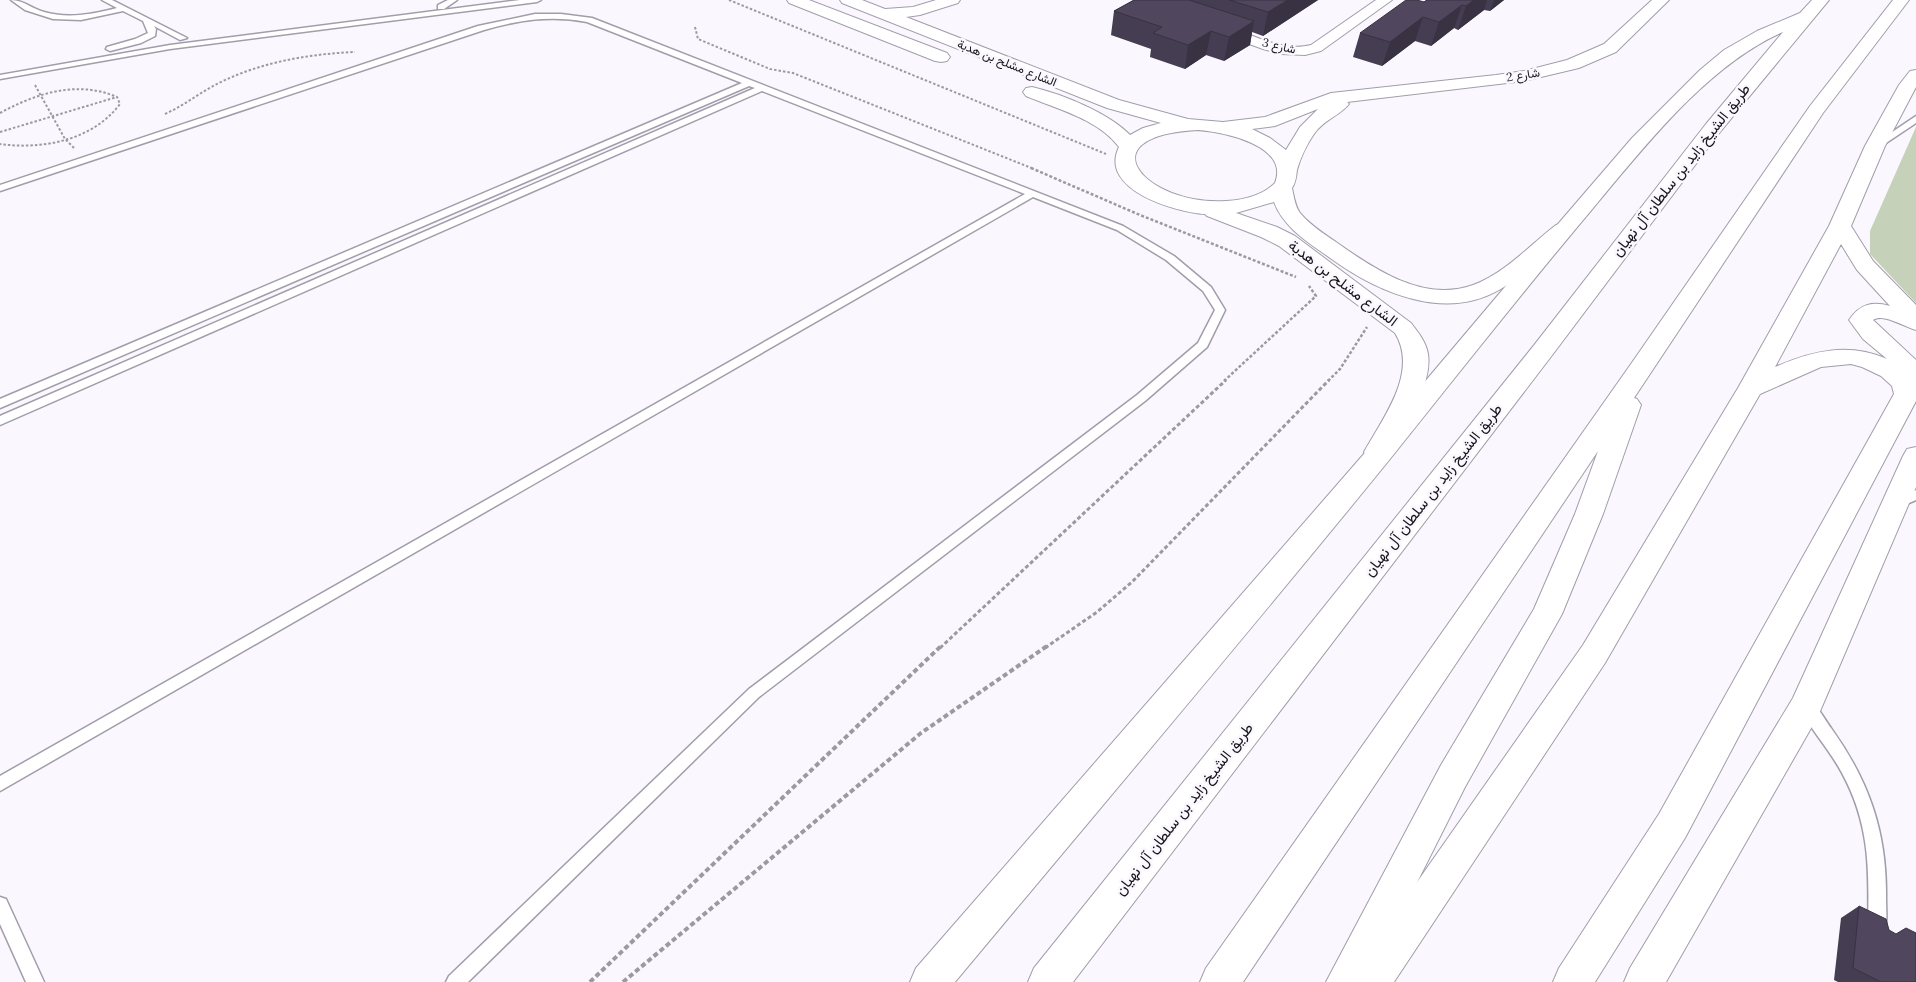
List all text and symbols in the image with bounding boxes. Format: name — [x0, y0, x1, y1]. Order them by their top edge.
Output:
street label: شارع 3 — [1260, 34, 1297, 59]
street label: الشارع مشلح بن هدبة — [955, 36, 1059, 91]
street label: شارع 2 — [1505, 64, 1541, 87]
street label: طريق الشيخ زايد بن سلطان آل نهيان — [1607, 79, 1756, 261]
street label: الشارع مشلح بن هدبة — [1284, 235, 1402, 332]
street label: طريق الشيخ زايد بن سلطان آل نهيان — [1359, 399, 1508, 581]
street label: طريق الشيخ زايد بن سلطان آل نهيان — [1110, 718, 1259, 900]

